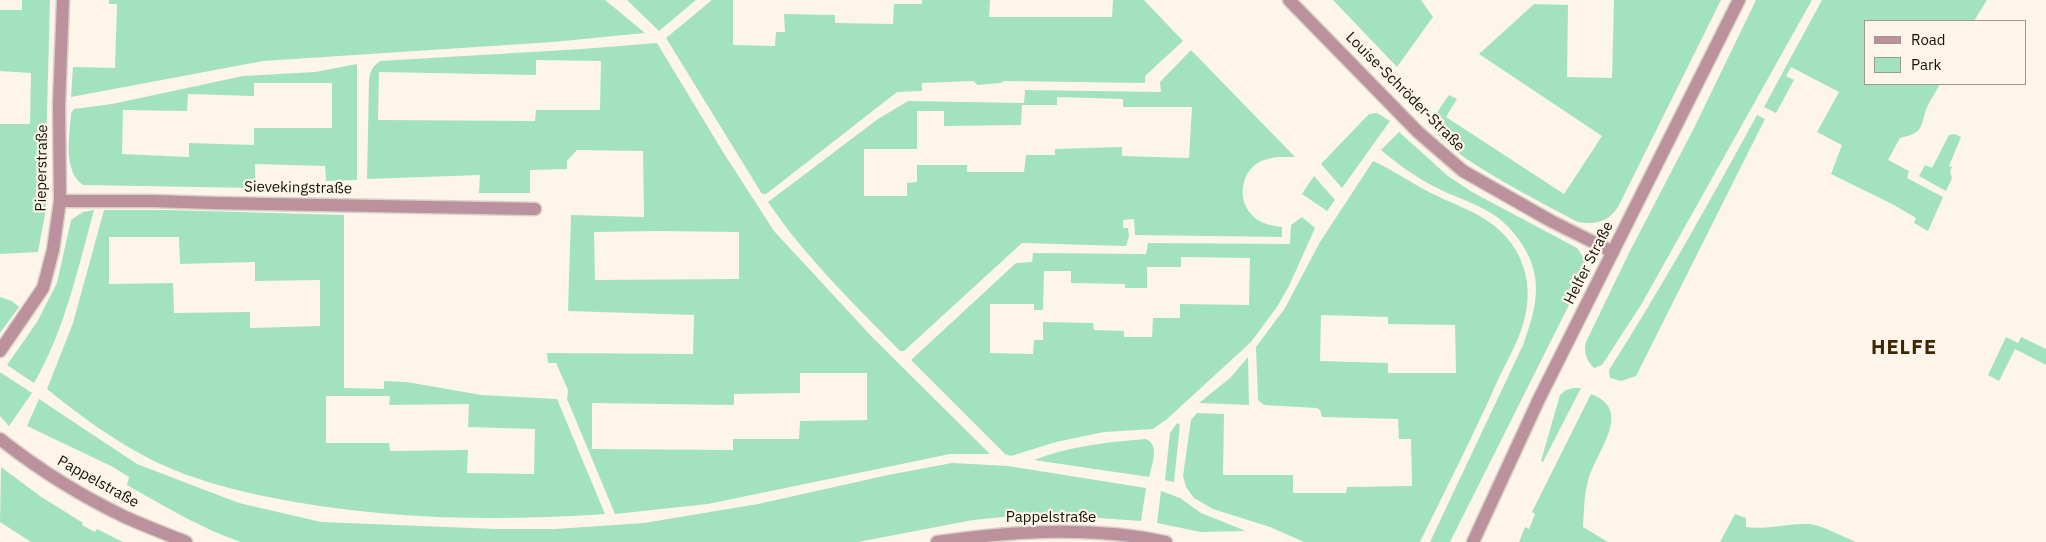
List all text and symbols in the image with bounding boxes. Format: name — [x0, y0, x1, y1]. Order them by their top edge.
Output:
legend — [1864, 20, 2026, 85]
street label: Louise-Schröder-Straße — [1342, 29, 1468, 155]
text: Road — [1911, 30, 1946, 49]
text: Park — [1911, 55, 1941, 74]
street label: Pieperstraße — [32, 124, 52, 212]
street label: Sievekingstraße — [244, 178, 352, 198]
street label: Helfer Straße — [1560, 219, 1618, 307]
district label: HELFE — [1870, 336, 1938, 360]
street label: Pappelstraße — [54, 452, 142, 512]
street label: Pappelstraße — [1006, 509, 1096, 527]

